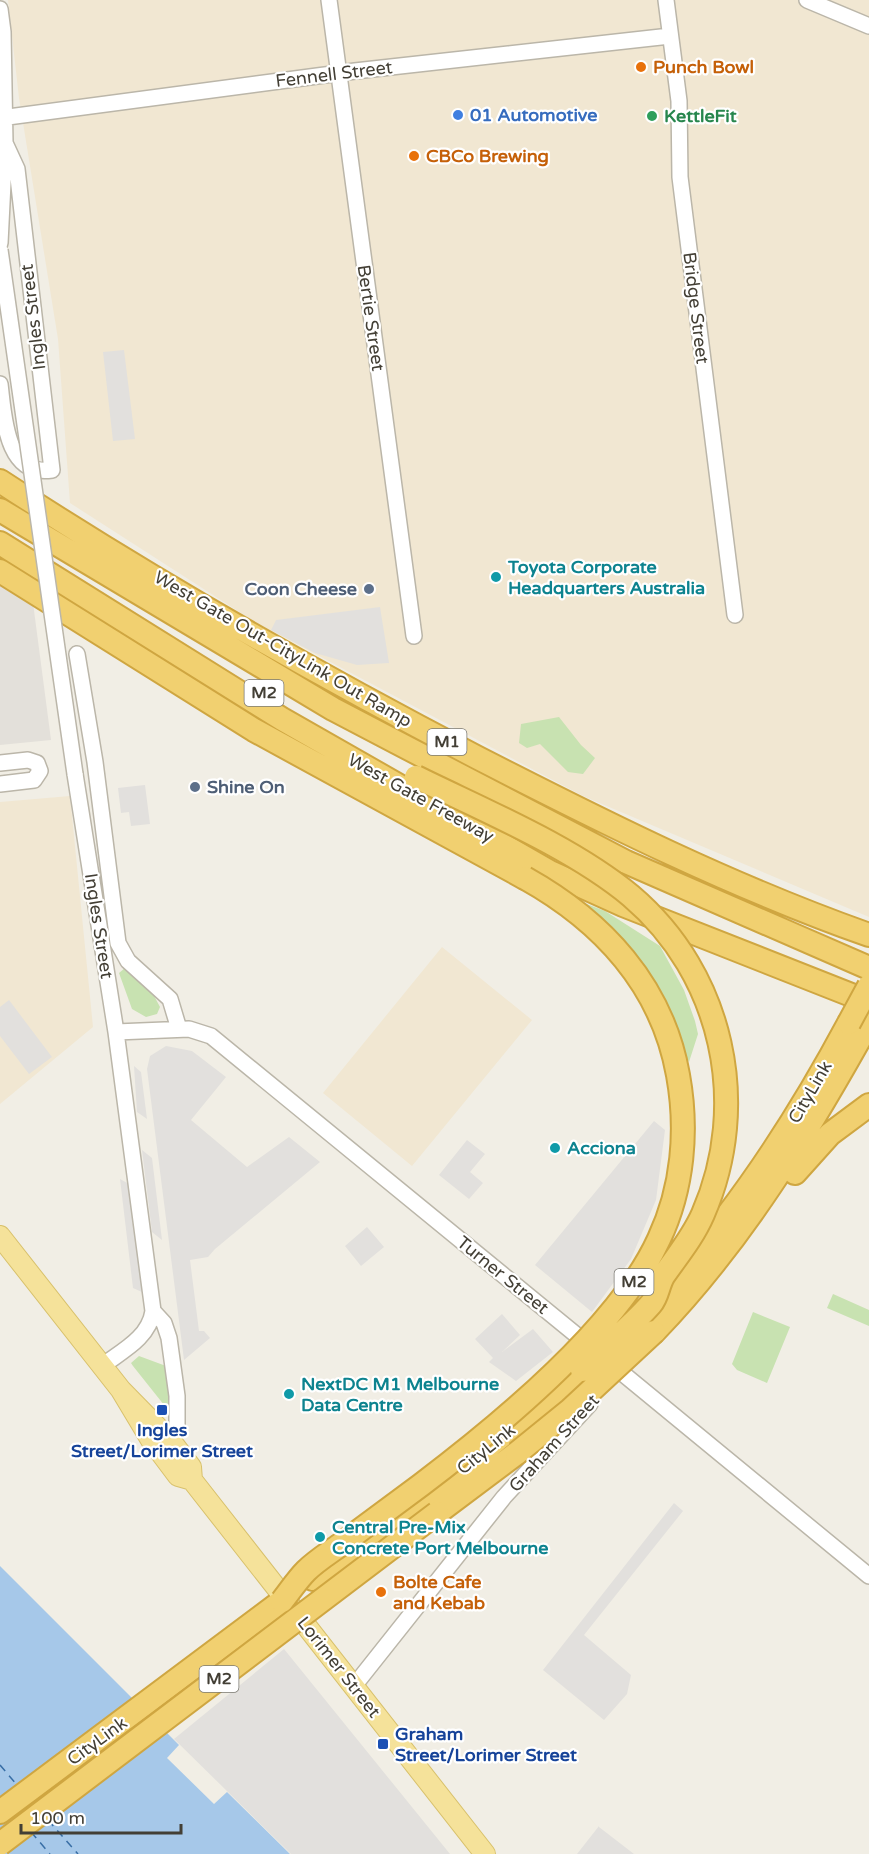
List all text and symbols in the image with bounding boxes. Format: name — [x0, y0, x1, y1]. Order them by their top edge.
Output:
street label: Fennell Street — [274, 56, 394, 92]
place label: Punch Bowl — [653, 56, 754, 78]
marker: Punch Bowl — [634, 60, 648, 74]
place label: 01 Automotive — [470, 104, 597, 126]
place label: KettleFit — [664, 105, 737, 127]
marker: 01 Automotive — [451, 108, 465, 122]
marker: KettleFit — [645, 109, 659, 123]
place label: CBCo Brewing — [426, 145, 549, 167]
marker: CBCo Brewing — [407, 149, 421, 163]
street label: Bridge Street — [678, 251, 714, 365]
street label: Ingles Street — [16, 263, 50, 371]
street label: Bertie Street — [353, 263, 389, 373]
place label: Toyota Corporate Headquarters Australia — [507, 556, 705, 599]
street label: West Gate Out-CityLink Out Ramp — [150, 566, 416, 732]
marker: Toyota Corporate Headquarters Australia — [489, 570, 503, 584]
place label: Coon Cheese — [245, 578, 357, 600]
marker: Coon Cheese — [362, 582, 376, 596]
road number: M2 — [244, 680, 284, 706]
road number: M1 — [428, 729, 466, 755]
street label: West Gate Freeway — [344, 749, 498, 848]
place label: Shine On — [207, 776, 285, 798]
marker: Shine On — [188, 780, 202, 794]
street label: Ingles Street — [80, 872, 118, 981]
street label: CityLink — [783, 1057, 837, 1127]
place label: Acciona — [567, 1137, 636, 1159]
marker: Acciona — [548, 1141, 562, 1155]
street label: Turner Street — [453, 1231, 554, 1319]
road number: M2 — [614, 1269, 654, 1295]
place label: NextDC M1 Melbourne Data Centre — [301, 1373, 499, 1416]
marker: NextDC M1 Melbourne Data Centre — [282, 1387, 296, 1401]
street label: Graham Street — [504, 1389, 604, 1497]
marker: Ingles Street/Lorimer Street — [155, 1403, 169, 1417]
place label: Ingles Street/Lorimer Street — [71, 1419, 253, 1462]
street label: CityLink — [452, 1419, 520, 1479]
place label: Central Pre-Mix Concrete Port Melbourne — [332, 1516, 549, 1559]
marker: Central Pre-Mix Concrete Port Melbourne — [313, 1530, 327, 1544]
place label: Bolte Cafe and Kebab — [393, 1571, 485, 1614]
marker: Bolte Cafe and Kebab — [374, 1585, 388, 1599]
street label: Lorimer Street — [293, 1612, 385, 1722]
road number: M2 — [200, 1666, 238, 1692]
street label: CityLink — [63, 1712, 131, 1770]
place label: Graham Street/Lorimer Street — [395, 1723, 577, 1766]
marker: Graham Street/Lorimer Street — [376, 1737, 390, 1751]
scale bar — [21, 1797, 182, 1835]
text: 100 m — [30, 1807, 85, 1829]

